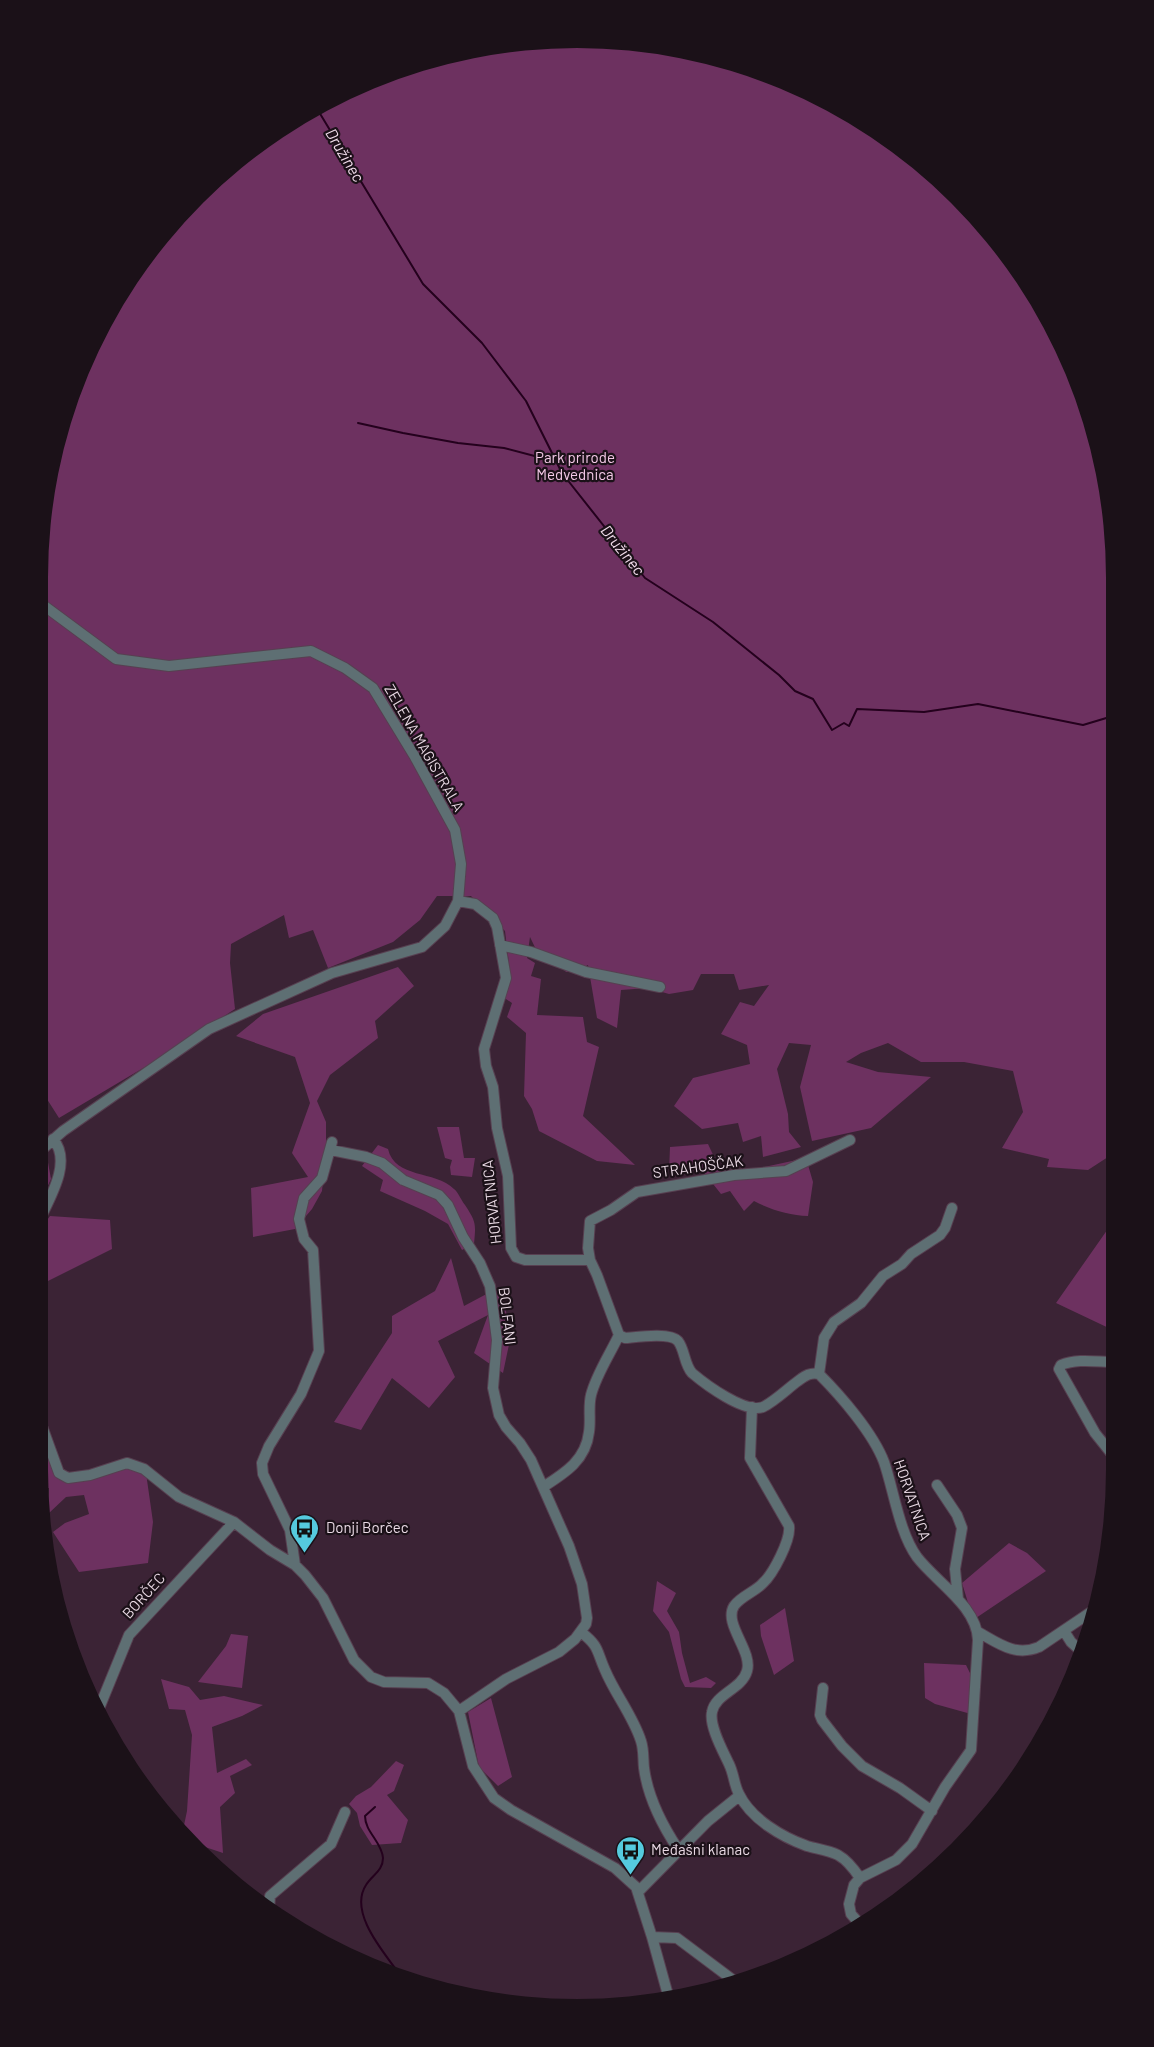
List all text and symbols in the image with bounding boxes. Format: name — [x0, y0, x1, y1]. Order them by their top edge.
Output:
water label: Družinec — [322, 125, 369, 185]
park label: Park prirode Medvednica — [535, 448, 615, 483]
water label: Družinec — [597, 521, 649, 579]
street label: ZELENA MAGISTRALA — [381, 681, 469, 814]
street label: STRAHOŠČAK — [652, 1151, 744, 1181]
street label: HORVATNICA — [478, 1159, 504, 1245]
street label: BOLFANI — [496, 1286, 520, 1346]
street label: HORVATNICA — [891, 1457, 935, 1543]
bus stop icon: Donji Borčec — [289, 1512, 321, 1554]
place label: Donji Borčec — [326, 1518, 409, 1536]
street label: BORČEC — [118, 1569, 168, 1622]
bus stop icon: Međašni klanac — [614, 1834, 646, 1876]
place label: Međašni klanac — [651, 1840, 750, 1858]

